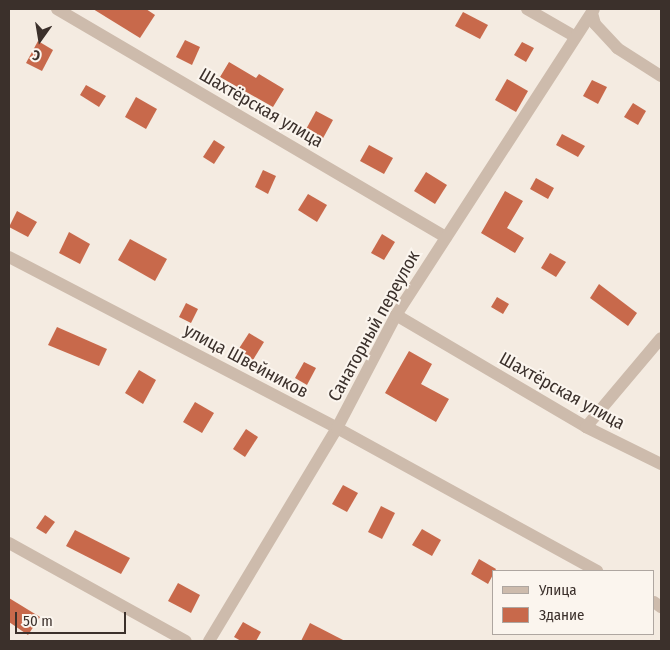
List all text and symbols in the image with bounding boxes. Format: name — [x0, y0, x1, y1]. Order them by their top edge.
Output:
north arrow — [15, 15, 65, 65]
text: С — [31, 46, 42, 64]
street label: Шахтёрская улица — [195, 64, 327, 152]
street label: Санаторный переулок — [324, 247, 424, 405]
street label: улица Швейников — [180, 319, 312, 403]
street label: Шахтёрская улица — [496, 348, 628, 434]
legend — [492, 570, 655, 635]
text: Улица — [539, 581, 577, 599]
scale bar — [18, 602, 129, 634]
text: Здание — [539, 606, 585, 624]
text: 50 m — [23, 612, 53, 630]

